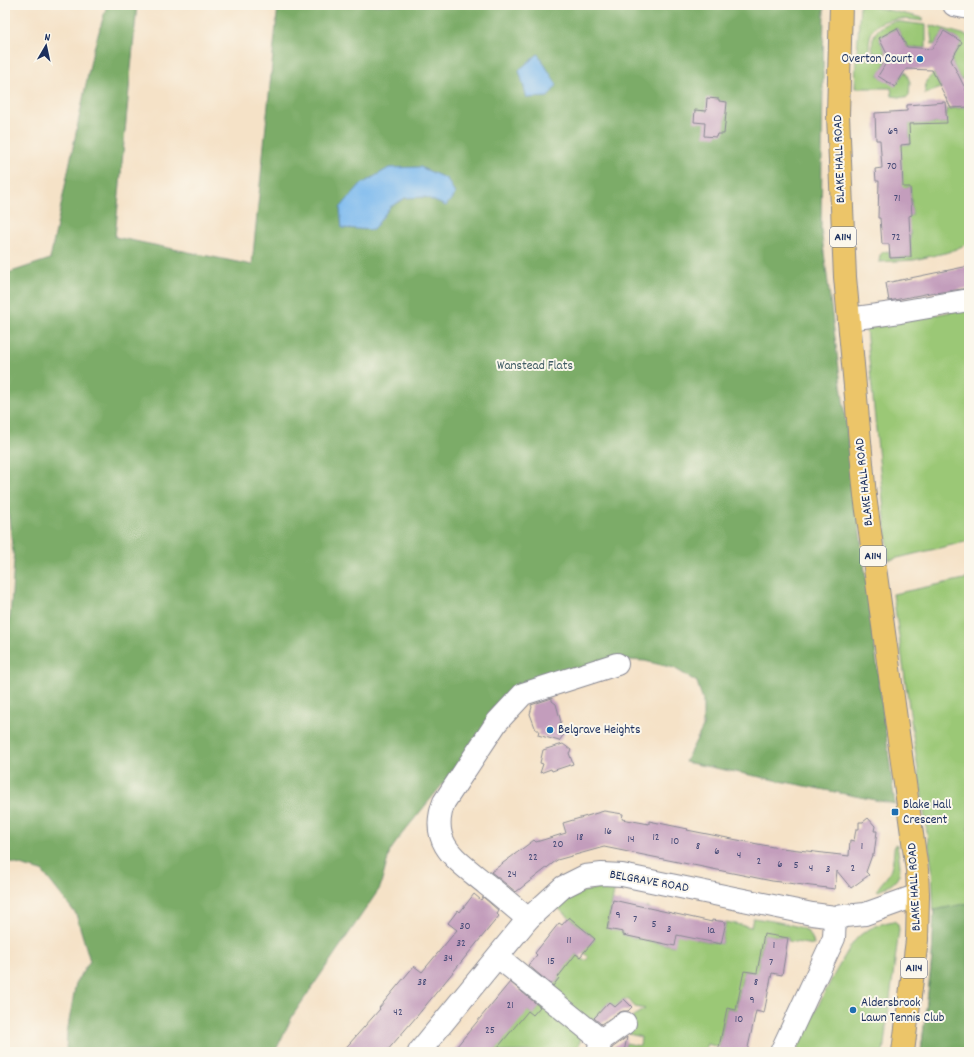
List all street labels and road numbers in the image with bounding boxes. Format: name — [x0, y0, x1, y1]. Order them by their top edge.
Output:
street label: BLAKE HALL ROAD — [829, 114, 851, 204]
road number: A114 — [830, 227, 856, 247]
street label: BLAKE HALL ROAD — [851, 437, 879, 527]
road number: A114 — [860, 546, 886, 566]
street label: BLAKE HALL ROAD — [903, 842, 927, 932]
street label: BELGRAVE ROAD — [608, 866, 690, 898]
road number: A114 — [901, 958, 927, 978]

